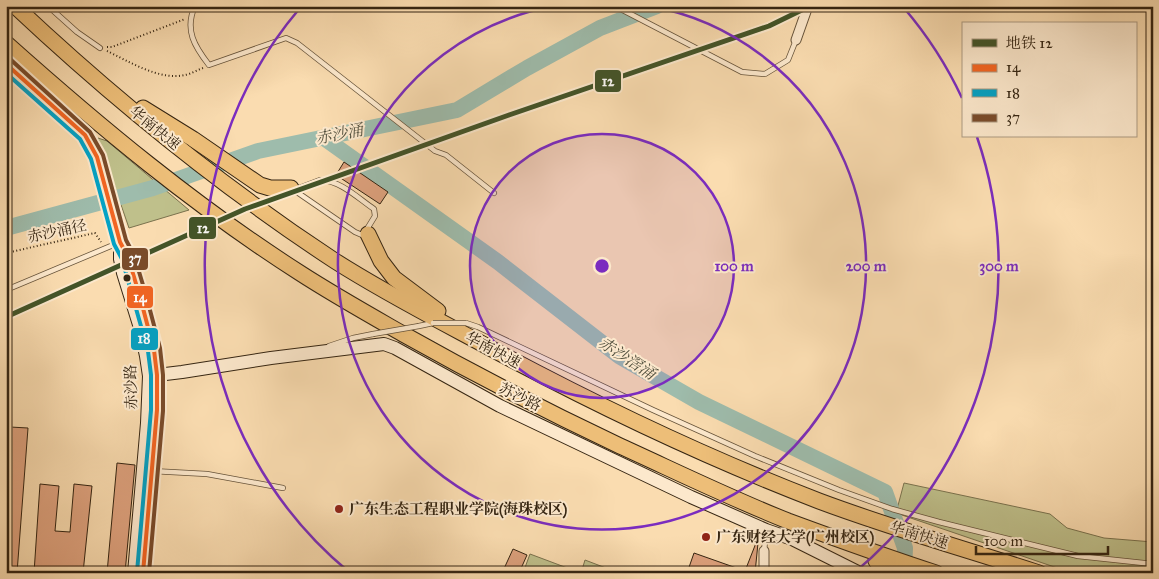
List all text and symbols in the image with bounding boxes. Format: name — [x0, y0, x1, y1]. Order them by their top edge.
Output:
legend — [962, 22, 1136, 138]
text: 地铁 12 — [1006, 34, 1053, 52]
text: 14 — [1006, 58, 1021, 76]
line badge: 12 — [594, 69, 622, 93]
text: 12 — [602, 73, 615, 90]
text: 18 — [1006, 84, 1020, 102]
street label: 华南快速 — [126, 102, 184, 154]
text: 37 — [1006, 108, 1020, 126]
water label: 赤沙涌 — [314, 120, 366, 148]
street label: 赤沙涌径 — [26, 216, 88, 246]
line badge: 12 — [188, 216, 217, 240]
text: 12 — [197, 220, 210, 237]
line badge: 37 — [121, 247, 149, 271]
text: 37 — [128, 250, 142, 268]
centre of rings — [593, 257, 611, 275]
text: 100 m — [714, 257, 754, 275]
text: 200 m — [846, 257, 887, 275]
text: 300 m — [979, 257, 1019, 276]
unlabelled marker — [122, 273, 132, 283]
line badge: 14 — [126, 285, 154, 309]
text: 14 — [133, 289, 148, 307]
line badge: 18 — [130, 327, 159, 351]
street label: 华南快速 — [462, 328, 524, 372]
text: 18 — [138, 330, 150, 347]
water label: 赤沙滘涌 — [595, 333, 661, 384]
street label: 赤沙路 — [122, 364, 140, 410]
street label: 苏沙路 — [496, 379, 544, 415]
place label: 广东生态工程职业学院(海珠校区) — [349, 500, 567, 519]
marker: 广东生态工程职业学院(海珠校区) — [333, 503, 345, 515]
street label: 华南快速 — [888, 518, 950, 552]
scale bar — [976, 524, 1109, 556]
place label: 广东财经大学(广州校区) — [716, 528, 874, 547]
marker: 广东财经大学(广州校区) — [700, 531, 712, 543]
text: 100 m — [984, 532, 1024, 550]

